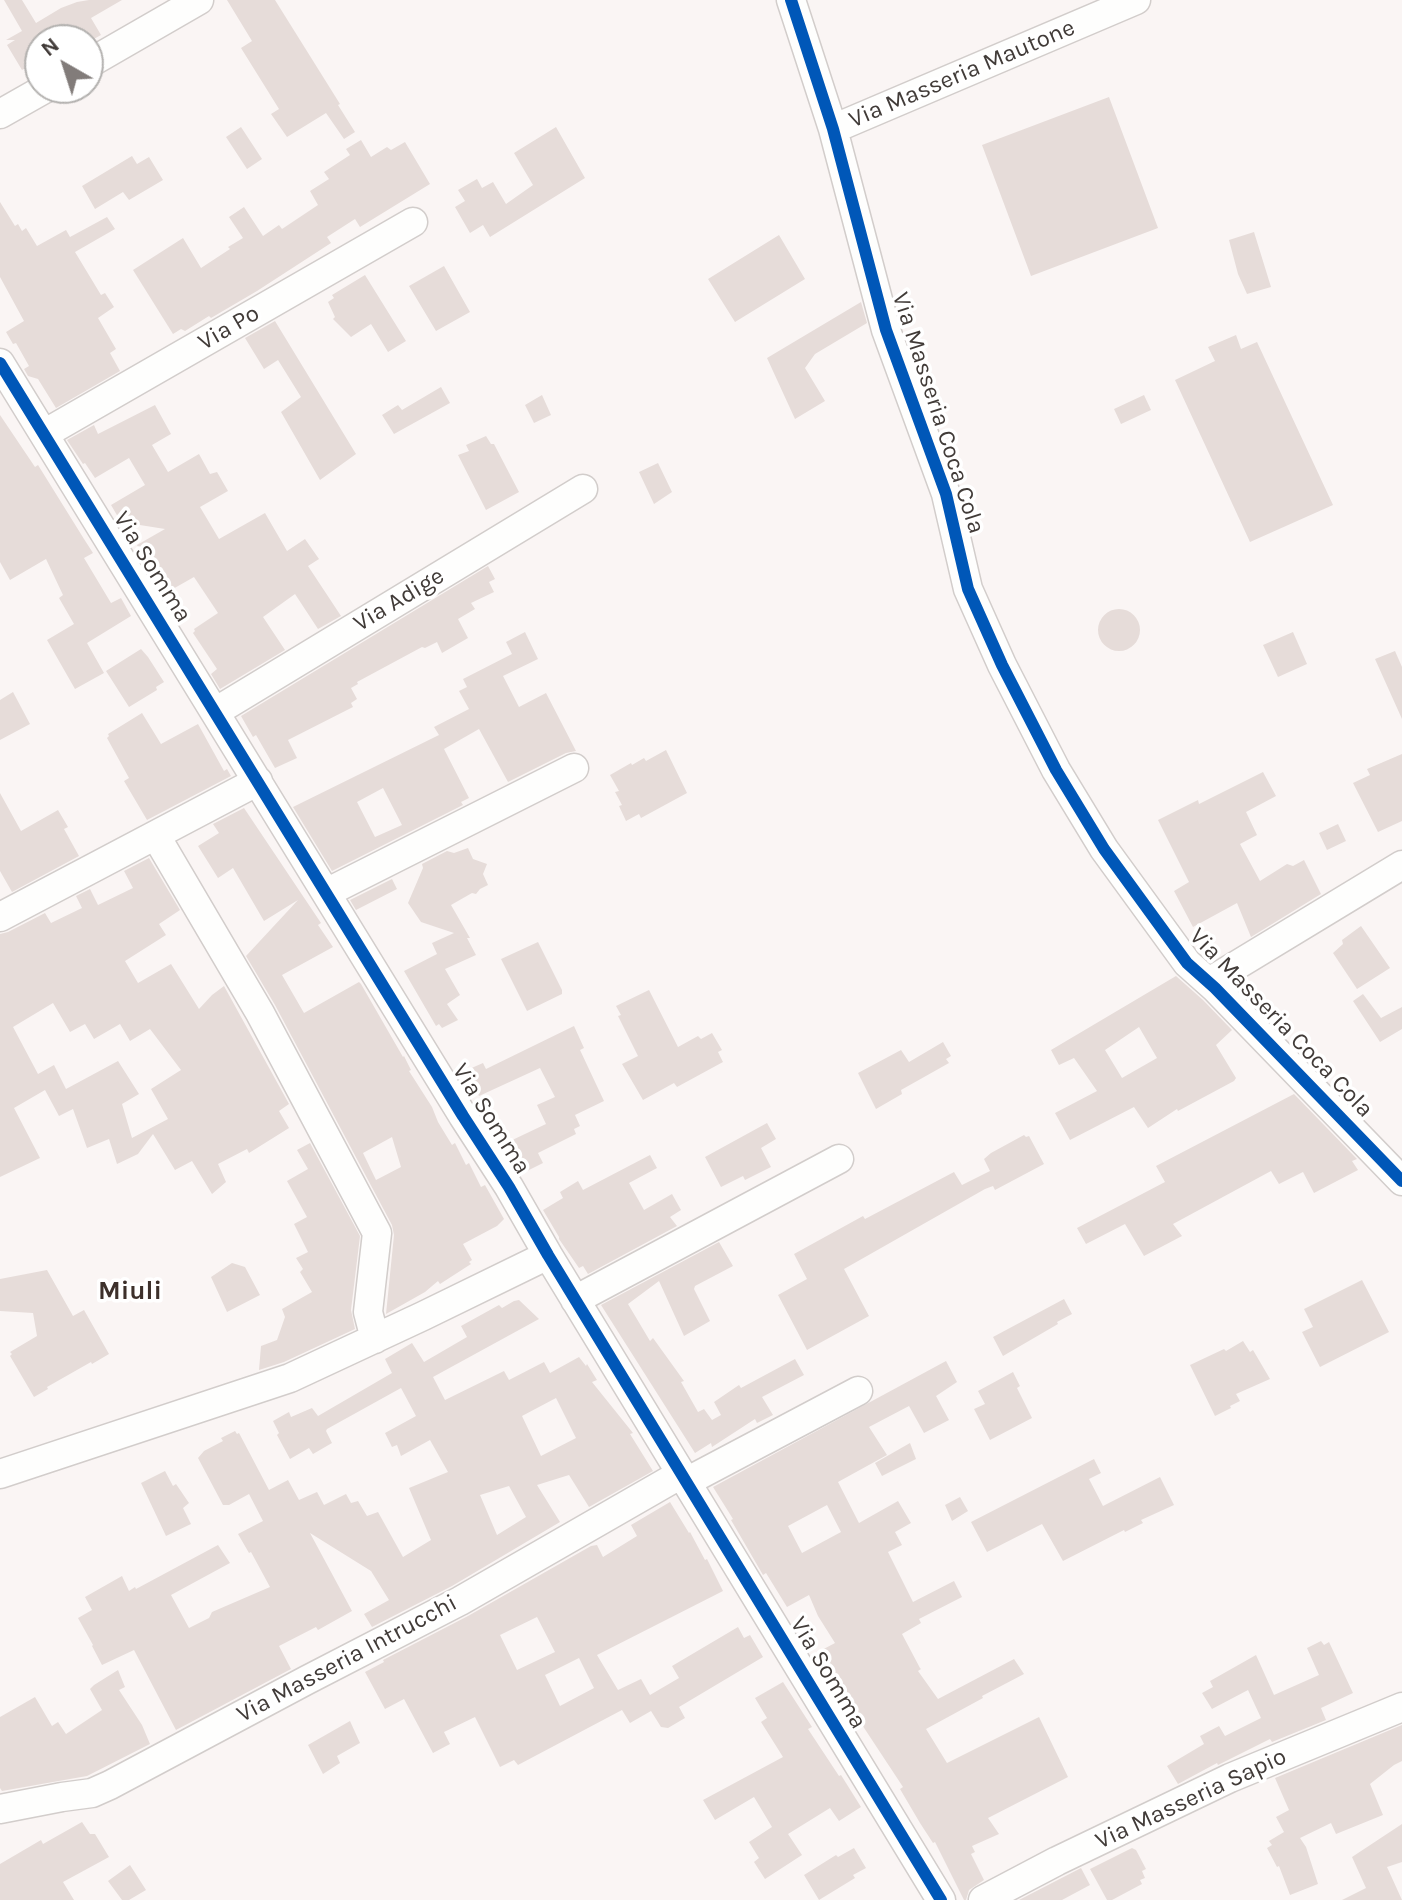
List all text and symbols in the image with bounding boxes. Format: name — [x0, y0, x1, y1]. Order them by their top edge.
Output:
street label: Via Masseria Mautone — [845, 13, 1079, 135]
north arrow — [24, 24, 104, 104]
text: N — [36, 32, 64, 62]
street label: Via Masseria Coca Cola — [885, 289, 991, 537]
street label: Via Po — [193, 299, 265, 357]
street label: Via Somma — [107, 506, 197, 628]
street label: Via Adige — [348, 562, 450, 638]
street label: Via Masseria Coca Cola — [1183, 922, 1379, 1124]
street label: Via Somma — [446, 1058, 536, 1180]
district label: Miuli — [98, 1276, 162, 1308]
street label: Via Masseria Intrucchi — [232, 1589, 462, 1729]
street label: Via Somma — [783, 1612, 873, 1734]
street label: Via Masseria Sapio — [1091, 1742, 1291, 1856]

